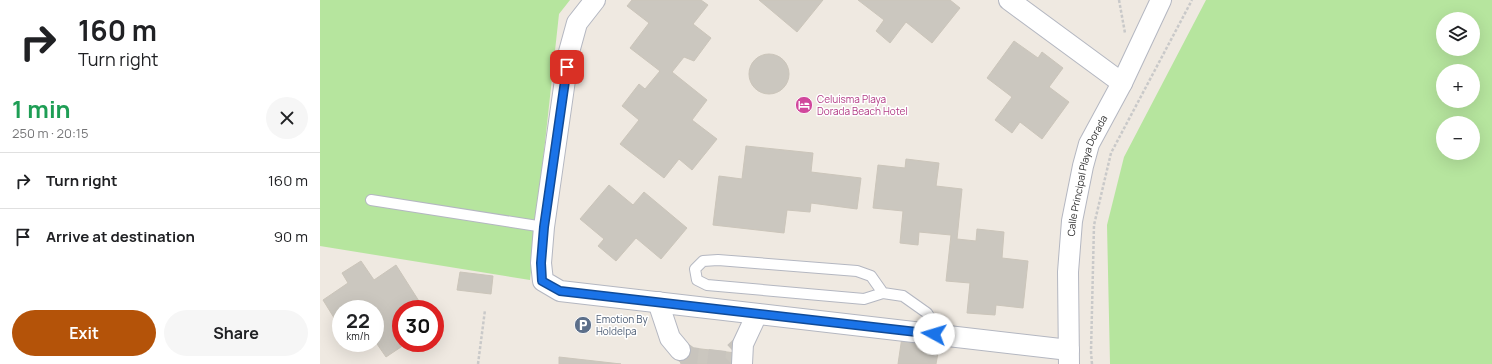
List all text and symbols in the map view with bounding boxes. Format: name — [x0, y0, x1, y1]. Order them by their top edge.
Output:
text: 160 m — [78, 11, 157, 49]
map controls — [1436, 12, 1480, 160]
button: layers — [1436, 12, 1480, 56]
icon: right — [12, 16, 64, 68]
text: Turn right — [78, 47, 159, 71]
pin — [550, 50, 584, 84]
icon: arrive — [556, 56, 578, 78]
button: + — [1436, 64, 1480, 108]
text: 1 min — [12, 92, 71, 125]
place label: Celuisma Playa Dorada Beach Hotel — [817, 92, 908, 118]
hotel icon: Celuisma Playa Dorada Beach Hotel — [794, 95, 814, 115]
button: close — [266, 97, 308, 139]
street label: Calle Principal Playa Dorada — [1064, 112, 1110, 237]
button: − — [1436, 116, 1480, 160]
text: 250 m · 20:15 — [12, 124, 88, 142]
icon: right — [12, 170, 34, 192]
text: Turn right — [46, 170, 117, 191]
text: 160 m — [268, 170, 308, 191]
icon: arrive — [12, 226, 34, 248]
text: Arrive at destination — [46, 226, 195, 247]
text: 90 m — [274, 226, 308, 247]
speed limit sign: 30 — [392, 300, 444, 352]
text: 22 — [346, 307, 370, 334]
button: Exit — [12, 310, 156, 356]
button: Share — [164, 310, 308, 356]
place label: Emotion By Holdelpa — [596, 312, 648, 338]
position arrow — [913, 313, 955, 355]
parking icon: Emotion By Holdelpa — [573, 315, 593, 335]
text: km/h — [346, 329, 370, 343]

